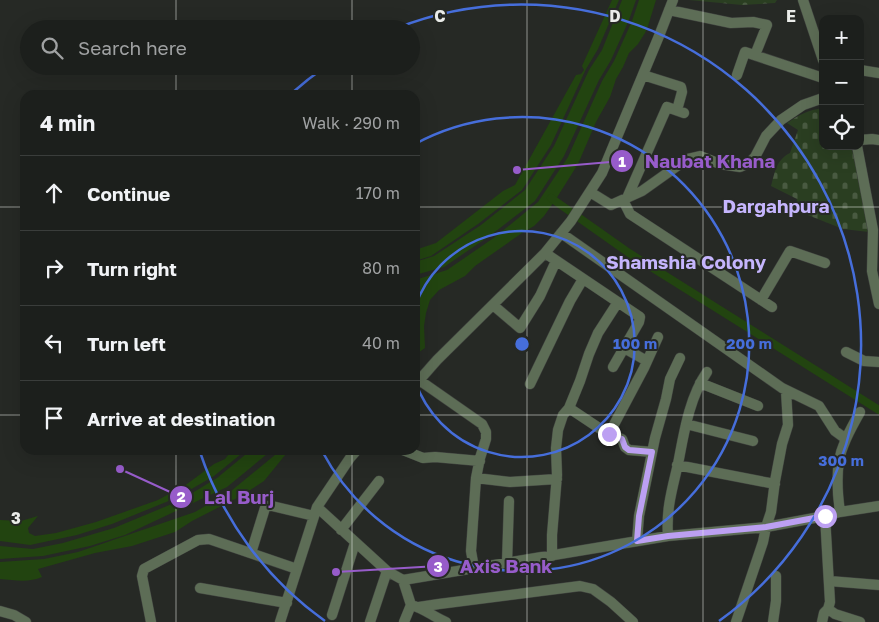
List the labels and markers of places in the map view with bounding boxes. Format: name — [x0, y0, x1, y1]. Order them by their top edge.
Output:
callout: Naubat Khana — [610, 144, 785, 178]
centre of rings — [513, 335, 531, 353]
callout: Lal Burj — [169, 480, 284, 514]
callout: Axis Bank — [425, 549, 563, 583]

